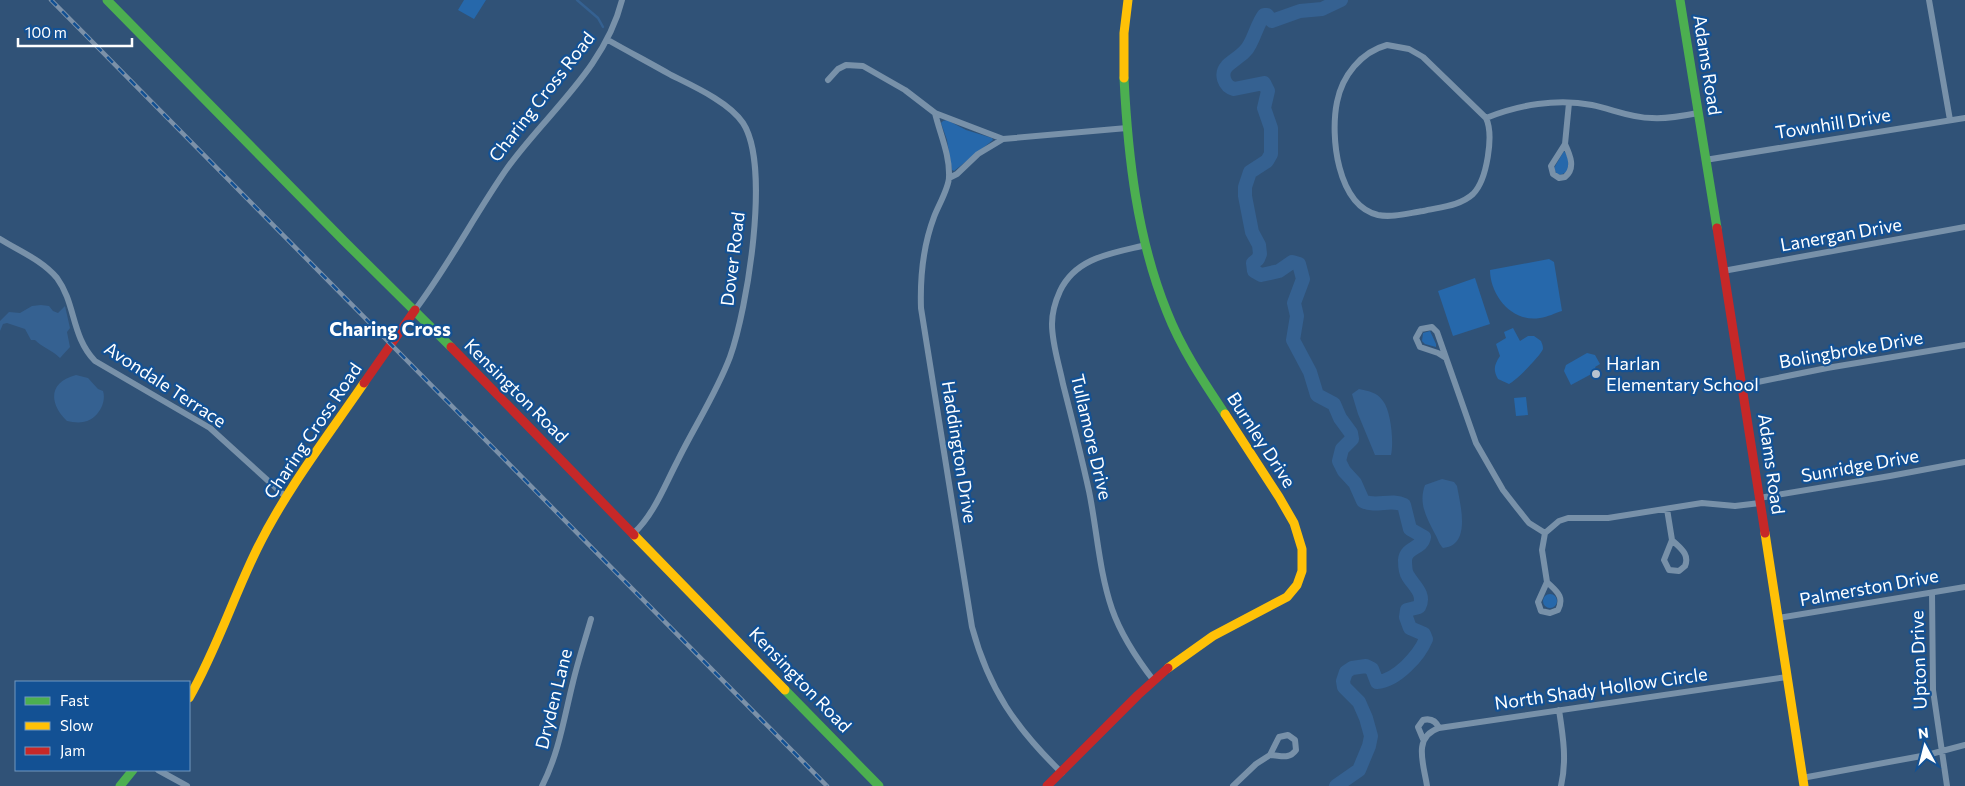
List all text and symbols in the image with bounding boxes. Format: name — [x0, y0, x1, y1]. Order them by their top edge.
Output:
street label: Adams Road — [1689, 13, 1727, 117]
scale bar — [18, 15, 131, 47]
text: 100 m — [25, 23, 67, 41]
street label: Charing Cross Road — [484, 27, 599, 166]
street label: Townhill Drive — [1774, 103, 1892, 143]
street label: Dover Road — [715, 211, 749, 307]
street label: Lanergan Drive — [1778, 213, 1903, 256]
district label: Charing Cross — [329, 317, 451, 340]
street label: Bolingbroke Drive — [1777, 326, 1924, 372]
street label: Kensington Road — [460, 334, 573, 447]
street label: Avondale Terrace — [101, 337, 231, 432]
place label: Harlan Elementary School — [1606, 352, 1759, 395]
street label: Charing Cross Road — [259, 358, 366, 503]
marker: Harlan Elementary School — [1590, 368, 1602, 380]
street label: Tullamore Drive — [1067, 372, 1117, 502]
street label: Haddington Drive — [938, 379, 982, 525]
street label: Burnley Drive — [1223, 388, 1301, 491]
street label: Adams Road — [1754, 412, 1790, 516]
street label: Sunridge Drive — [1799, 444, 1920, 486]
street label: Palmerston Drive — [1798, 564, 1940, 610]
street label: Upton Drive — [1905, 610, 1931, 710]
street label: Kensington Road — [745, 622, 857, 737]
street label: Dryden Lane — [530, 646, 576, 751]
street label: North Shady Hollow Circle — [1493, 662, 1709, 714]
legend — [15, 681, 190, 771]
text: Fast — [60, 691, 89, 709]
text: Slow — [60, 716, 93, 734]
north arrow — [1900, 721, 1950, 771]
text: N — [1917, 724, 1930, 742]
text: Jam — [60, 741, 85, 759]

